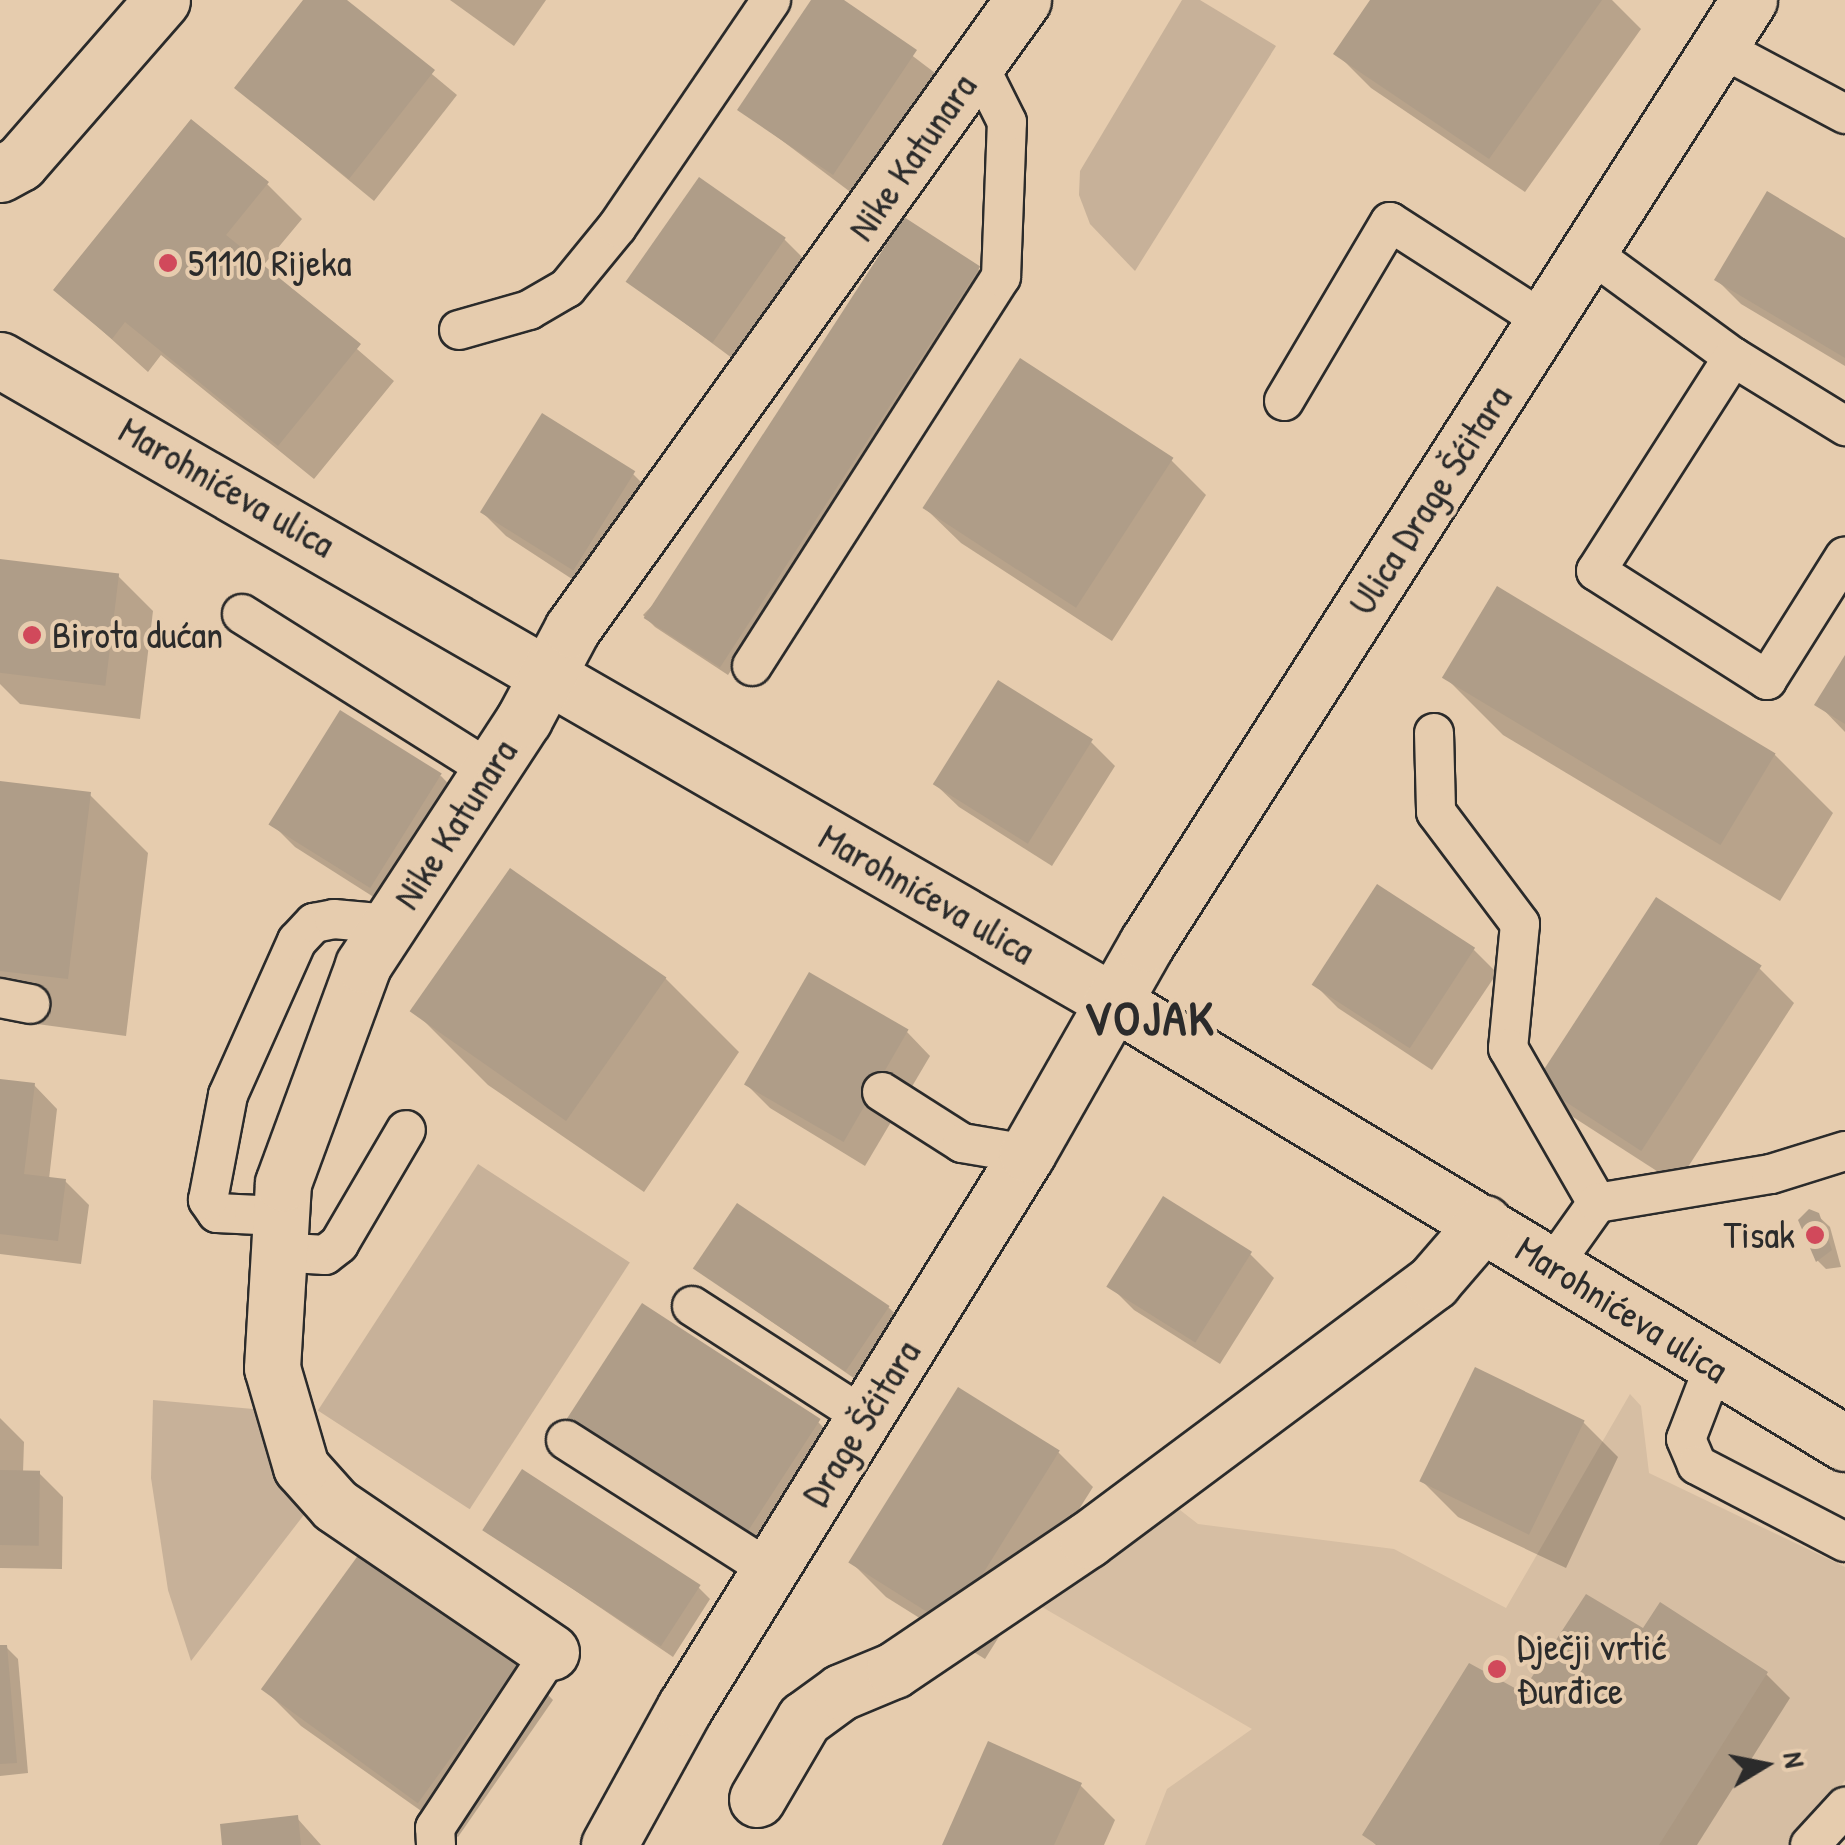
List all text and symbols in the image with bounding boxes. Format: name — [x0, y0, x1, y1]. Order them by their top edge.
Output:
street label: Nike Katunara — [838, 65, 986, 249]
place label: 51110 Rijeka — [188, 240, 352, 286]
marker: 51110 Rijeka — [157, 252, 179, 274]
street label: Ulica Drage Šćitara — [1339, 377, 1521, 623]
street label: Marohnićeva ulica — [111, 407, 343, 567]
place label: Birota dućan — [52, 612, 223, 658]
marker: Birota dućan — [21, 624, 43, 646]
street label: Nike Katunara — [383, 731, 527, 917]
street label: Marohnićeva ulica — [811, 814, 1043, 974]
district label: VOJAK — [1084, 989, 1216, 1047]
place label: Tisak — [1723, 1212, 1795, 1258]
marker: Tisak — [1804, 1224, 1826, 1246]
street label: Marohnićeva ulica — [1508, 1226, 1736, 1392]
street label: Drage Šćitara — [792, 1332, 930, 1514]
place label: Dječji vrtić Đurđice — [1517, 1624, 1666, 1714]
marker: Dječji vrtić Đurđice — [1486, 1658, 1508, 1680]
north arrow — [1715, 1715, 1815, 1815]
text: N — [1775, 1749, 1815, 1770]

